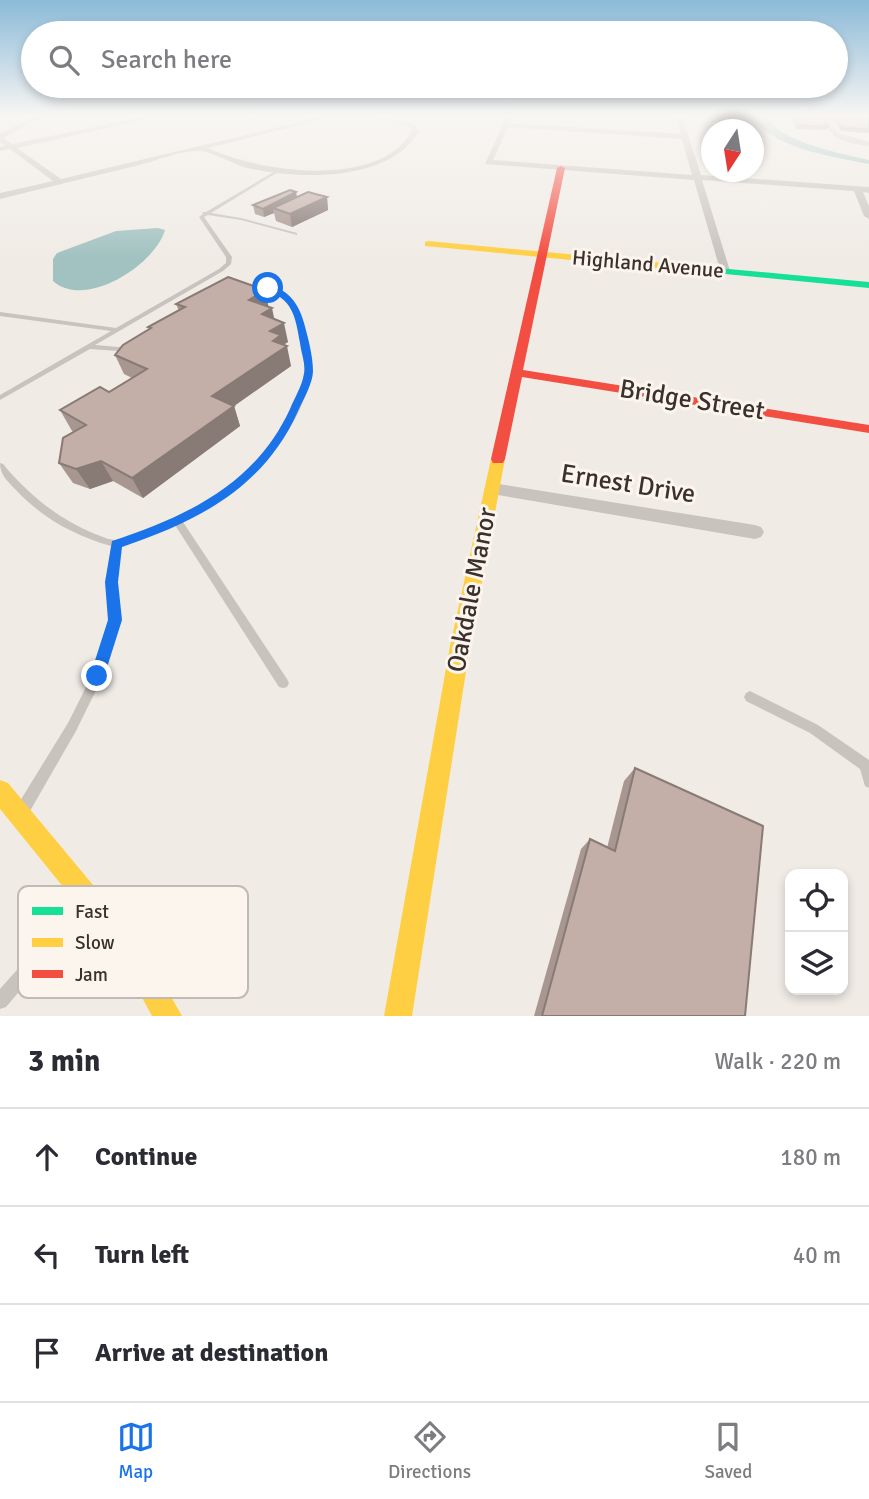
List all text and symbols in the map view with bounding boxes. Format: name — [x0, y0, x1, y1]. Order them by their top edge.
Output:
search box — [21, 21, 848, 98]
icon: search — [45, 41, 83, 79]
text: Search here — [101, 44, 232, 76]
north arrow — [701, 119, 764, 182]
street label: Highland Avenue — [571, 244, 725, 284]
route start — [252, 272, 283, 303]
street label: Bridge Street — [617, 373, 767, 427]
street label: Ernest Drive — [558, 458, 698, 510]
street label: Oakdale Manor — [440, 504, 504, 675]
route end — [81, 660, 112, 691]
map controls — [785, 869, 848, 995]
button: locate — [785, 869, 848, 932]
legend — [18, 886, 248, 998]
text: Fast — [75, 900, 109, 924]
text: Slow — [75, 931, 115, 955]
button: layers — [785, 932, 848, 995]
text: Jam — [75, 963, 108, 987]
text: 3 min — [28, 1043, 100, 1080]
text: Walk · 220 m — [715, 1047, 841, 1076]
icon: ahead — [28, 1138, 66, 1176]
text: Continue — [95, 1141, 197, 1173]
text: 180 m — [780, 1143, 841, 1172]
icon: left — [28, 1236, 66, 1274]
text: Turn left — [95, 1239, 189, 1271]
text: 40 m — [793, 1241, 841, 1270]
icon: arrive — [28, 1334, 66, 1372]
text: Arrive at destination — [95, 1337, 328, 1369]
tab: Map — [117, 1418, 155, 1484]
tab: Directions — [388, 1418, 471, 1484]
tab: Saved — [704, 1418, 752, 1484]

